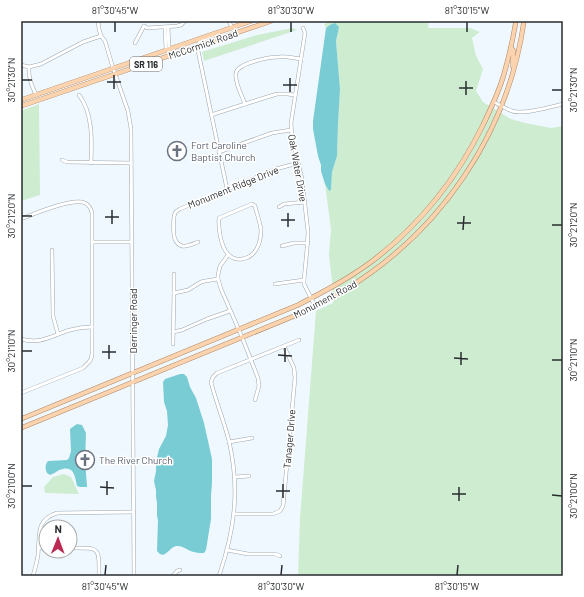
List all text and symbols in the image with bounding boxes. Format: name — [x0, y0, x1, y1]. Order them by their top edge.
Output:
text: 81°30'45"W — [92, 4, 138, 16]
text: 81°30'30"W — [268, 4, 315, 16]
text: 81°30'15"W — [445, 4, 489, 16]
street label: McCormick Road — [167, 27, 239, 61]
road number: SR 116 — [130, 57, 162, 71]
text: 30°21'30"N — [5, 58, 17, 102]
text: 30°21'30"N — [567, 68, 579, 112]
street label: Oak Water Drive — [286, 133, 310, 203]
place label: Fort Caroline Baptist Church — [191, 139, 255, 163]
church icon: Fort Caroline Baptist Church — [166, 140, 188, 162]
street label: Monument Ridge Drive — [186, 163, 280, 211]
text: 30°21'20"N — [5, 193, 17, 239]
text: 30°21'20"N — [567, 202, 579, 248]
street label: Monument Road — [291, 277, 359, 321]
street label: Derringer Road — [127, 288, 139, 354]
text: 30°21'10"N — [5, 329, 17, 373]
text: 30°21'10"N — [567, 338, 579, 382]
street label: Tanager Drive — [280, 409, 298, 469]
church icon: The River Church — [74, 449, 96, 471]
place label: The River Church — [99, 454, 173, 466]
text: 30°21'00"N — [5, 463, 17, 509]
text: 30°21'00"N — [567, 473, 579, 519]
north arrow — [38, 519, 78, 559]
text: N — [54, 522, 62, 535]
text: 81°30'45"W — [82, 580, 128, 592]
text: 81°30'30"W — [258, 580, 305, 592]
text: 81°30'15"W — [435, 580, 479, 592]

